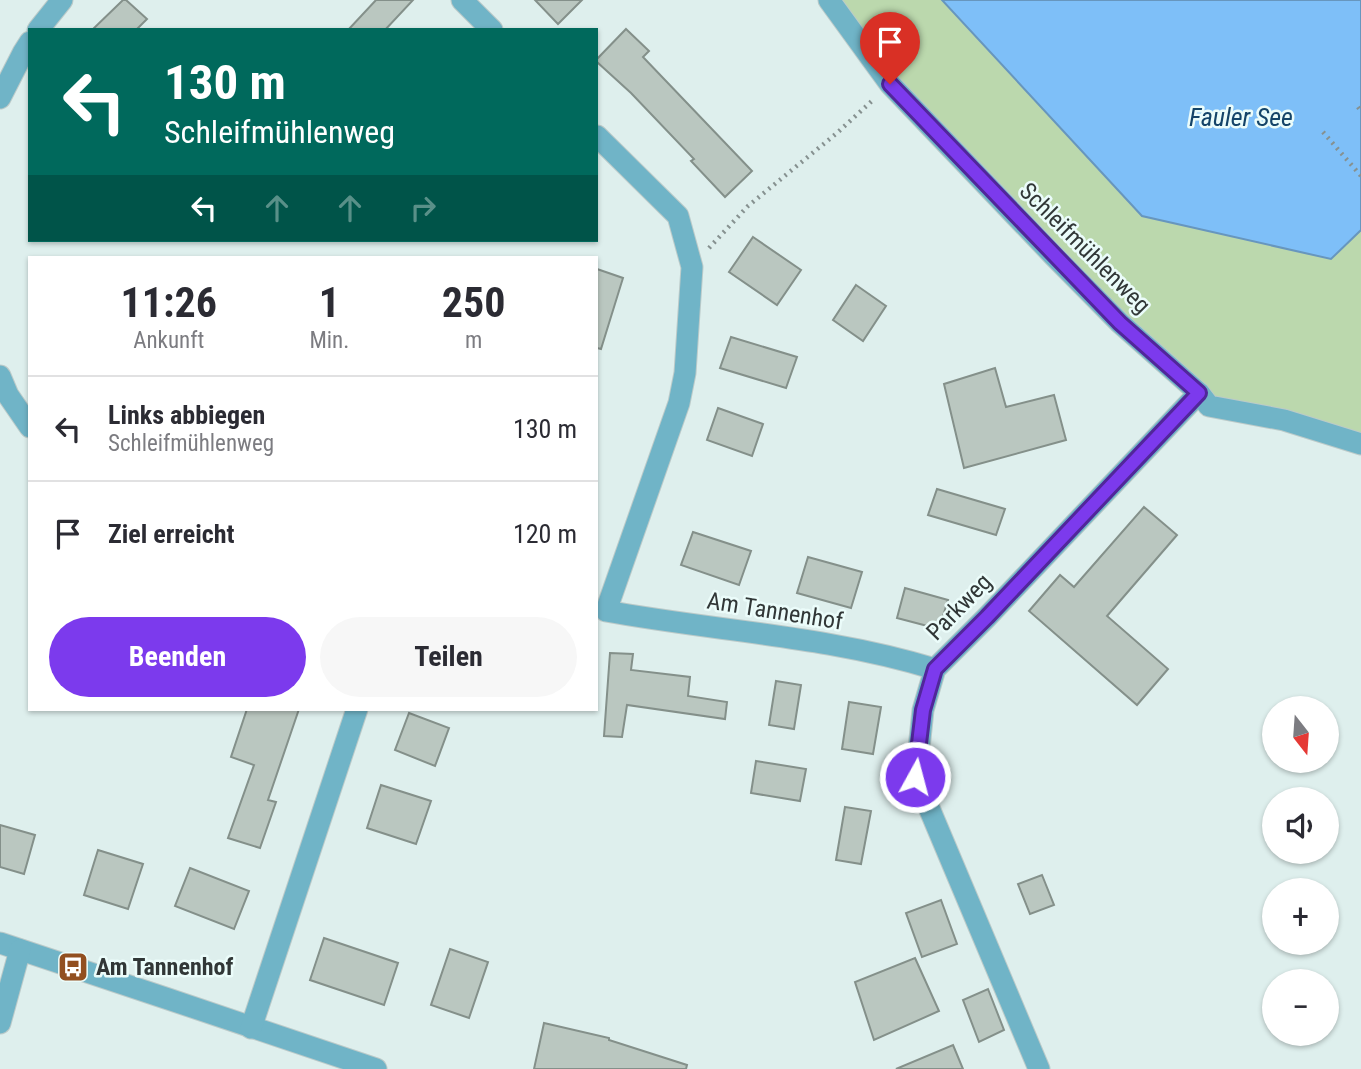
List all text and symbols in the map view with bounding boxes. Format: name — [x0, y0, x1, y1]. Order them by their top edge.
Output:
pin — [860, 12.0, 920, 84]
icon: arrive — [871, 23, 909, 61]
text: 130 m — [164, 54, 286, 111]
icon: left — [49, 56, 140, 147]
water label: Fauler See — [1189, 102, 1293, 132]
text: Schleifmühlenweg — [164, 113, 395, 151]
street label: Schleifmühlenweg — [1014, 177, 1156, 319]
icon: left — [185, 189, 223, 227]
icon: ahead — [258, 189, 296, 227]
icon: ahead — [331, 189, 369, 227]
icon: right — [404, 189, 442, 227]
text: 11:26 — [121, 278, 217, 327]
text: 1 — [319, 278, 340, 327]
text: 250 — [442, 278, 505, 327]
text: Ankunft — [133, 327, 204, 354]
text: Min. — [309, 327, 349, 354]
text: m — [465, 327, 482, 354]
text: Links abbiegen — [108, 400, 265, 430]
icon: left — [49, 410, 87, 448]
text: 130 m — [513, 414, 577, 444]
text: Schleifmühlenweg — [108, 430, 274, 457]
icon: arrive — [49, 515, 87, 553]
text: Ziel erreicht — [108, 519, 234, 549]
text: 120 m — [513, 519, 577, 549]
street label: Parkweg — [921, 568, 997, 646]
street label: Am Tannenhof — [705, 586, 845, 636]
button: Beenden — [49, 617, 306, 697]
button: Teilen — [320, 617, 577, 697]
north arrow — [1262, 696, 1339, 774]
map controls — [1262, 696, 1339, 1046]
position arrow — [878, 740, 952, 814]
button: sound — [1262, 787, 1339, 864]
button: + — [1262, 878, 1339, 955]
bus stop icon: Am Tannenhof — [56, 950, 90, 984]
place label: Am Tannenhof — [96, 953, 233, 981]
button: − — [1262, 969, 1339, 1046]

